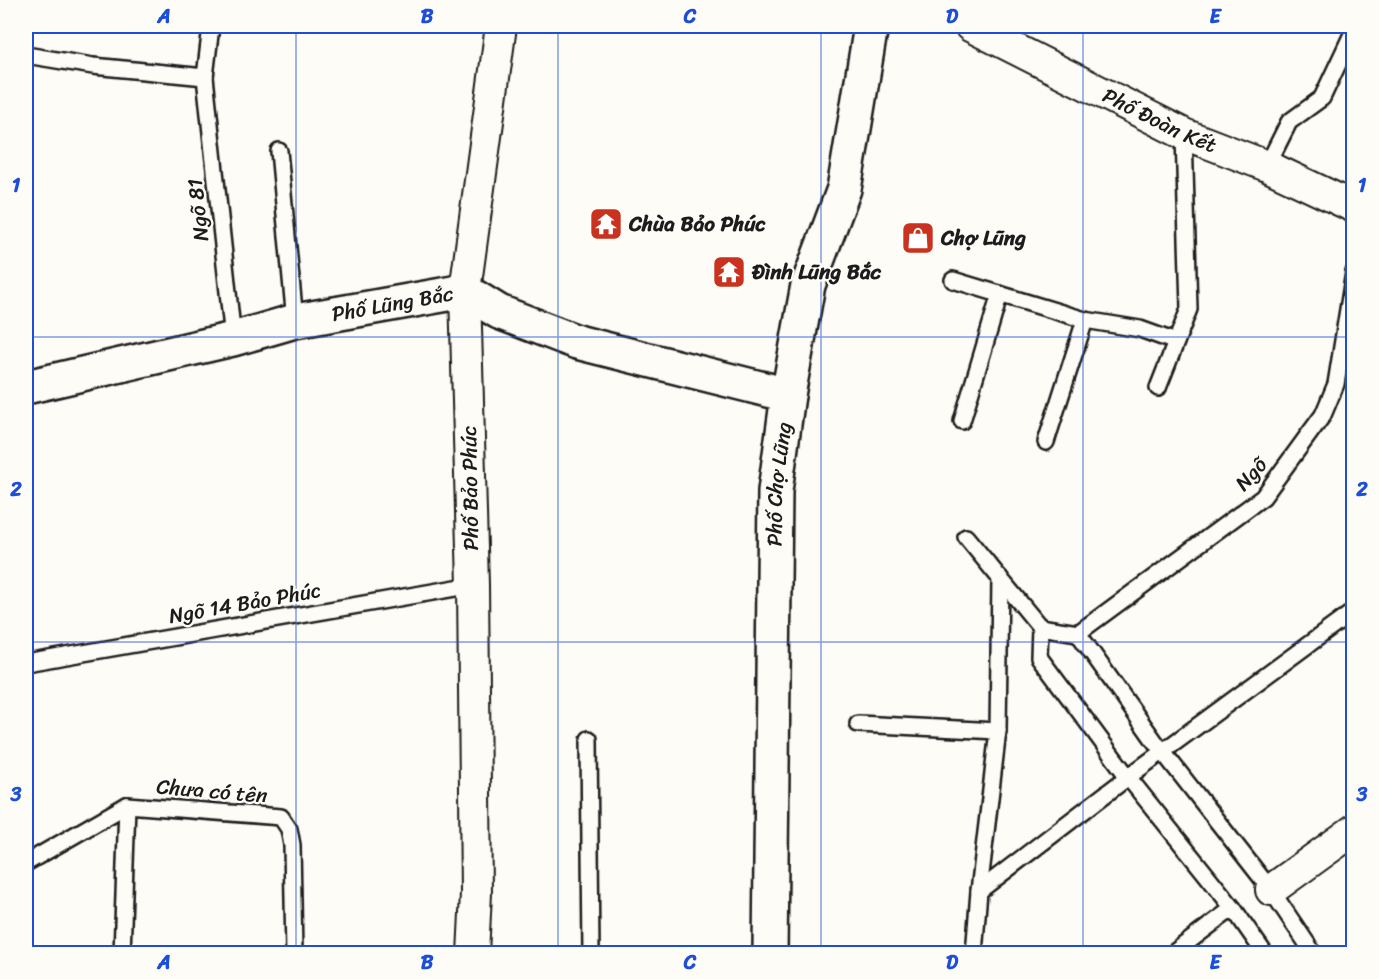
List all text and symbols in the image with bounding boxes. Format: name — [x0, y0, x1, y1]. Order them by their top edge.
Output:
text: A — [156, 0, 171, 34]
text: B — [421, 0, 434, 34]
text: C — [683, 0, 697, 34]
text: D — [946, 0, 959, 34]
text: E — [1209, 0, 1222, 34]
street label: Phố Đoàn Kết — [1096, 77, 1222, 164]
text: 1 — [12, 168, 21, 203]
text: 1 — [1358, 168, 1367, 203]
street label: Ngõ 81 — [176, 177, 220, 243]
place label: Chùa Bảo Phúc — [628, 205, 767, 243]
temple icon: Chùa Bảo Phúc — [588, 206, 624, 242]
place label: Chợ Lũng — [940, 219, 1026, 257]
shop icon: Chợ Lũng — [900, 220, 936, 256]
place label: Đình Lũng Bắc — [751, 253, 882, 291]
temple icon: Đình Lũng Bắc — [711, 254, 747, 290]
street label: Phố Lũng Bắc — [329, 274, 457, 333]
street label: Phố Chợ Lũng — [755, 419, 803, 547]
street label: Phố Bảo Phúc — [450, 425, 490, 551]
street label: Ngõ — [1225, 447, 1278, 500]
text: 2 — [9, 472, 22, 507]
text: 2 — [1355, 472, 1368, 507]
street label: Ngõ 14 Bảo Phúc — [166, 571, 324, 635]
street label: Chưa có tên — [155, 767, 269, 815]
text: 3 — [10, 777, 22, 812]
text: 3 — [1356, 777, 1368, 812]
text: A — [156, 945, 171, 979]
text: B — [421, 945, 434, 979]
text: C — [683, 945, 697, 979]
text: D — [946, 945, 959, 979]
text: E — [1209, 945, 1222, 979]

